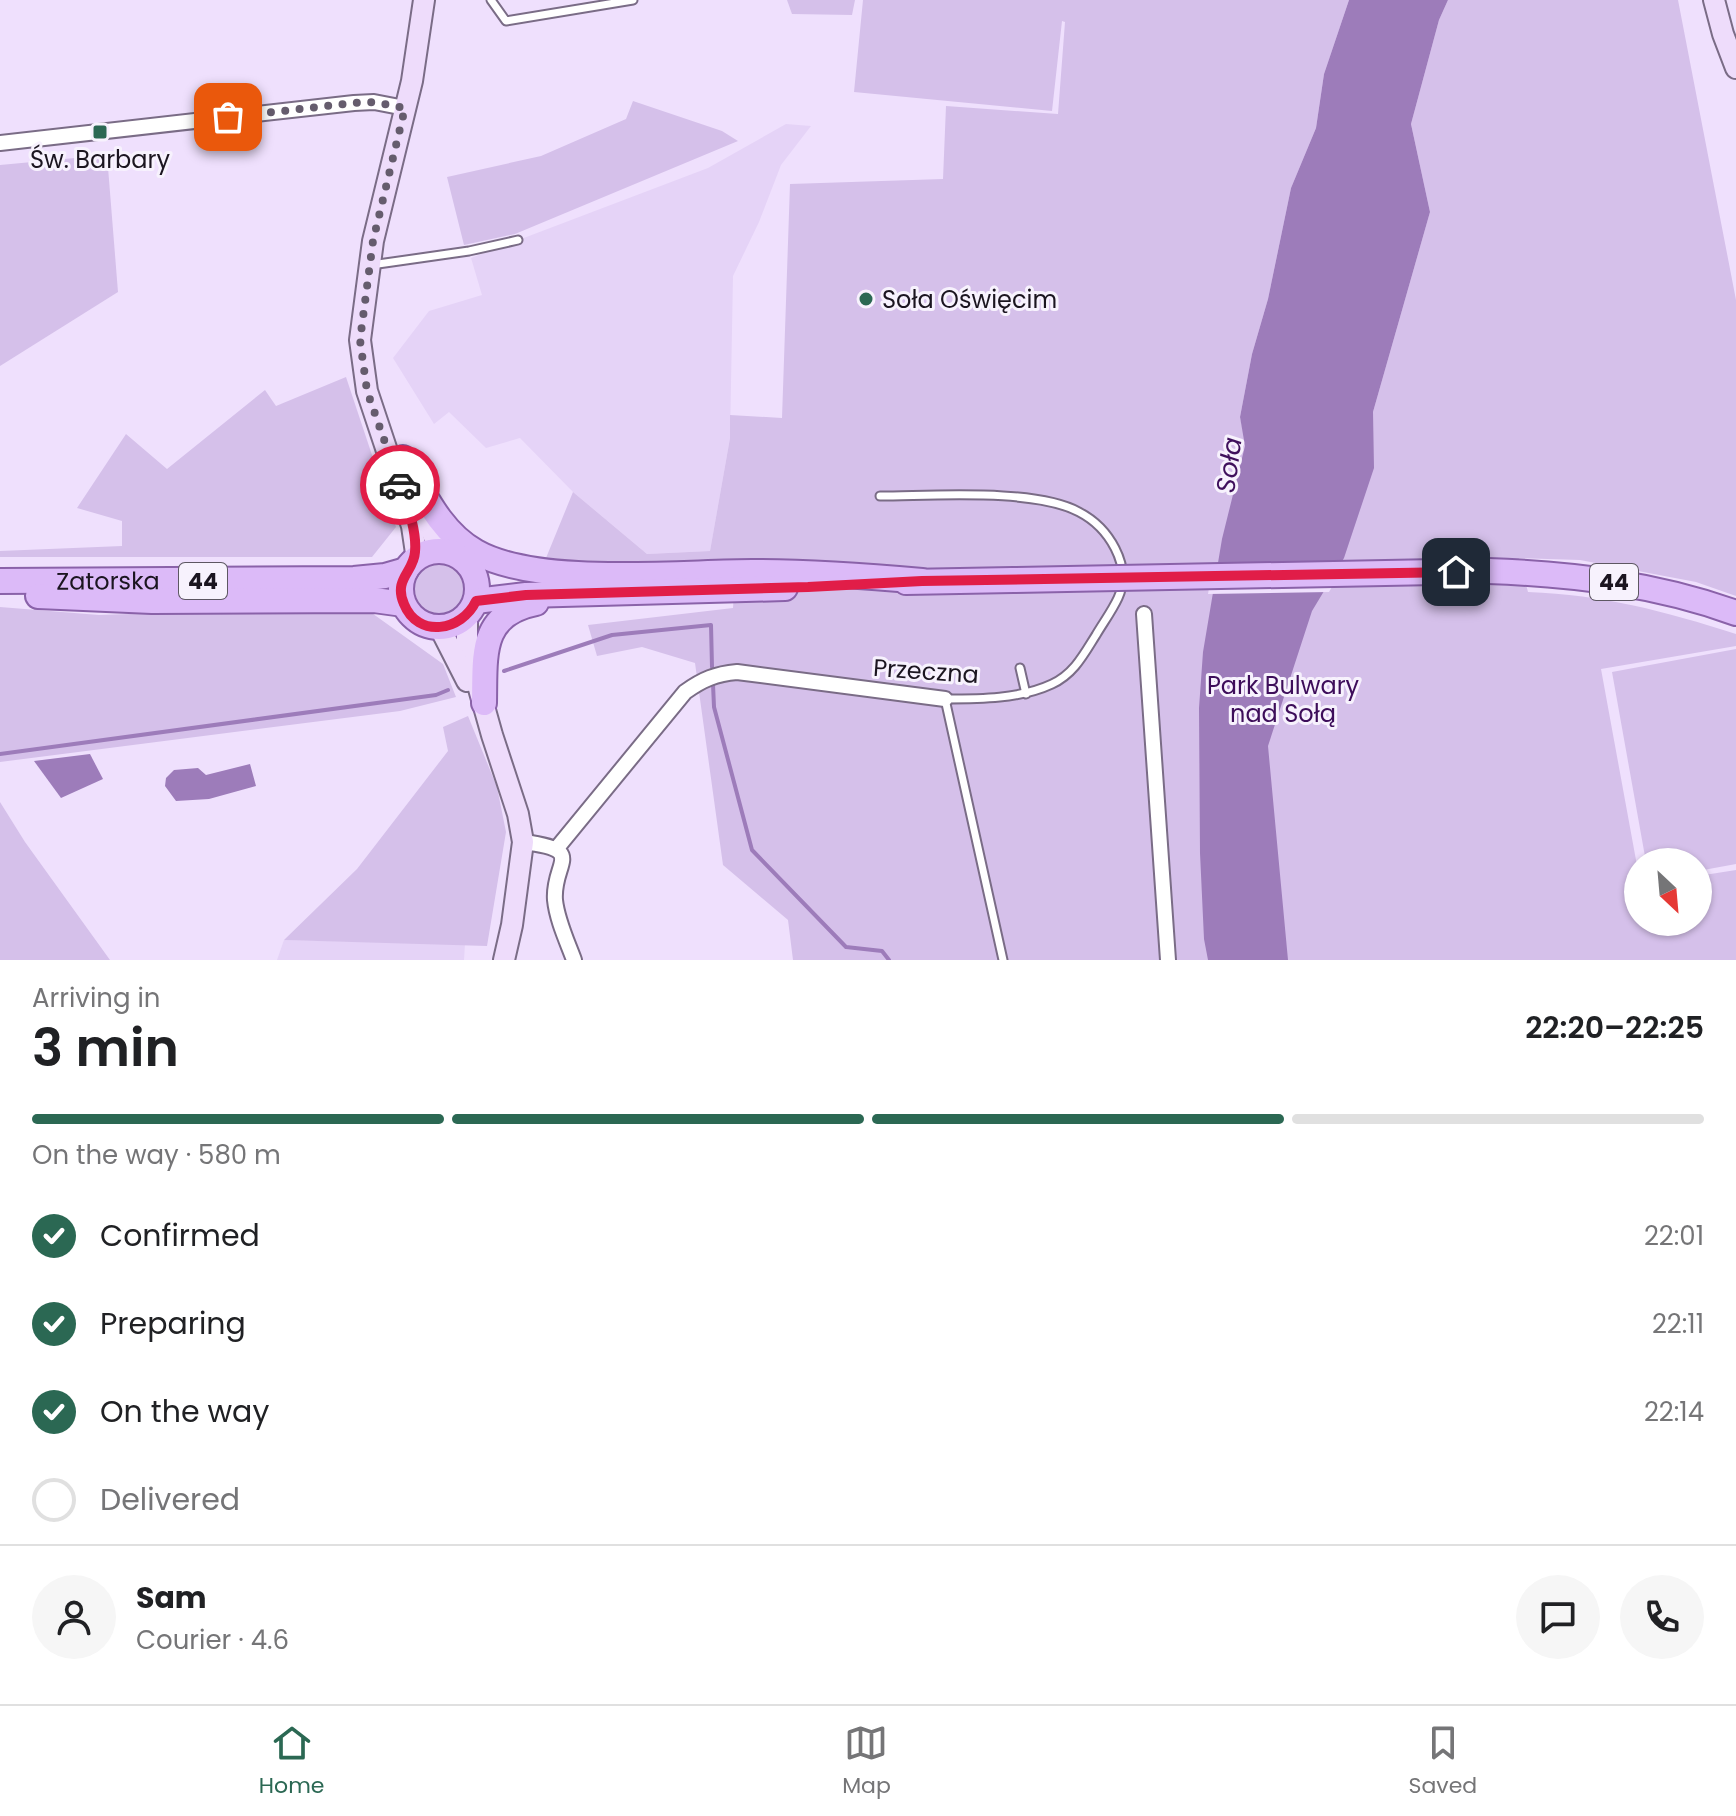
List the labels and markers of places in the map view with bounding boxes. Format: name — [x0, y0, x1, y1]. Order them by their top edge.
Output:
pin — [194, 83, 262, 151]
marker: Św. Barbary — [91, 123, 109, 141]
place label: Św. Barbary — [30, 143, 170, 176]
place label: Soła Oświęcim — [882, 283, 1057, 316]
marker: Soła Oświęcim — [857, 290, 875, 308]
pin — [1422, 538, 1490, 606]

